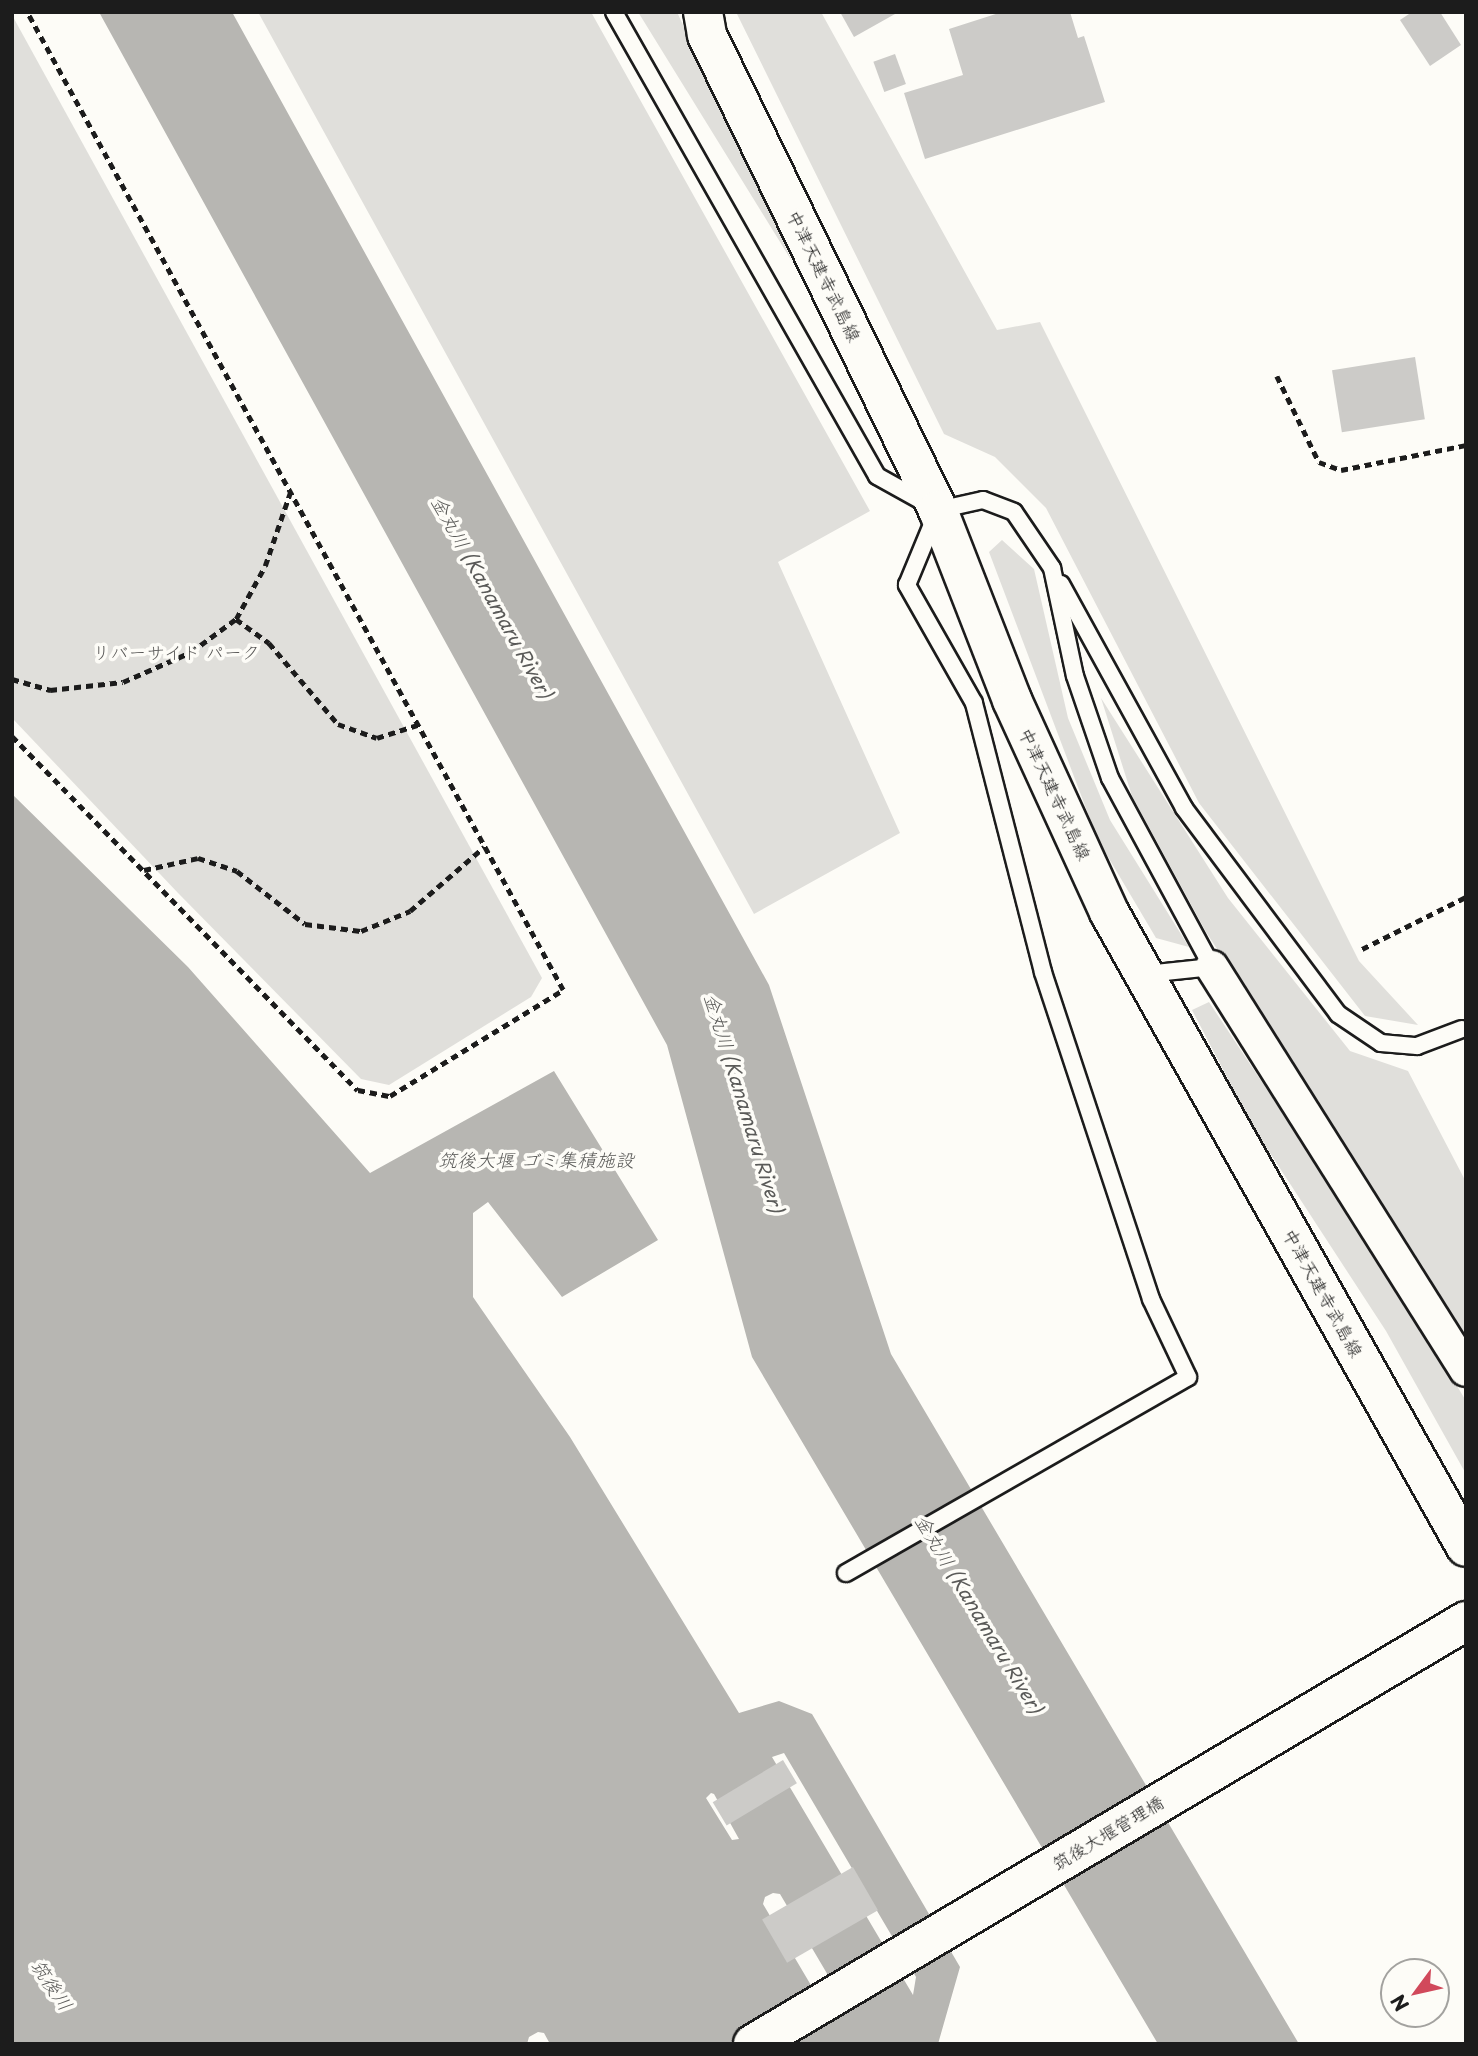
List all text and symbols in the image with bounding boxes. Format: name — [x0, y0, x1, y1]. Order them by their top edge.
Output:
street label: 中津天建寺武島線 — [783, 207, 865, 345]
water label: 金丸川 (Kanamaru River) — [427, 492, 557, 702]
park label: リバーサイド パーク — [92, 641, 260, 663]
street label: 中津天建寺武島線 — [1015, 724, 1095, 864]
water label: 金丸川 (Kanamaru River) — [700, 990, 788, 1216]
water label: 筑後大堰 ゴミ集積施設 — [438, 1149, 634, 1171]
street label: 中津天建寺武島線 — [1279, 1225, 1367, 1361]
water label: 金丸川 (Kanamaru River) — [910, 1510, 1048, 1718]
street label: 筑後大堰管理橋 — [1048, 1791, 1168, 1875]
water label: 筑後川 — [27, 1955, 77, 2015]
north arrow — [1380, 1958, 1450, 2028]
text: N — [1383, 1989, 1415, 2017]

